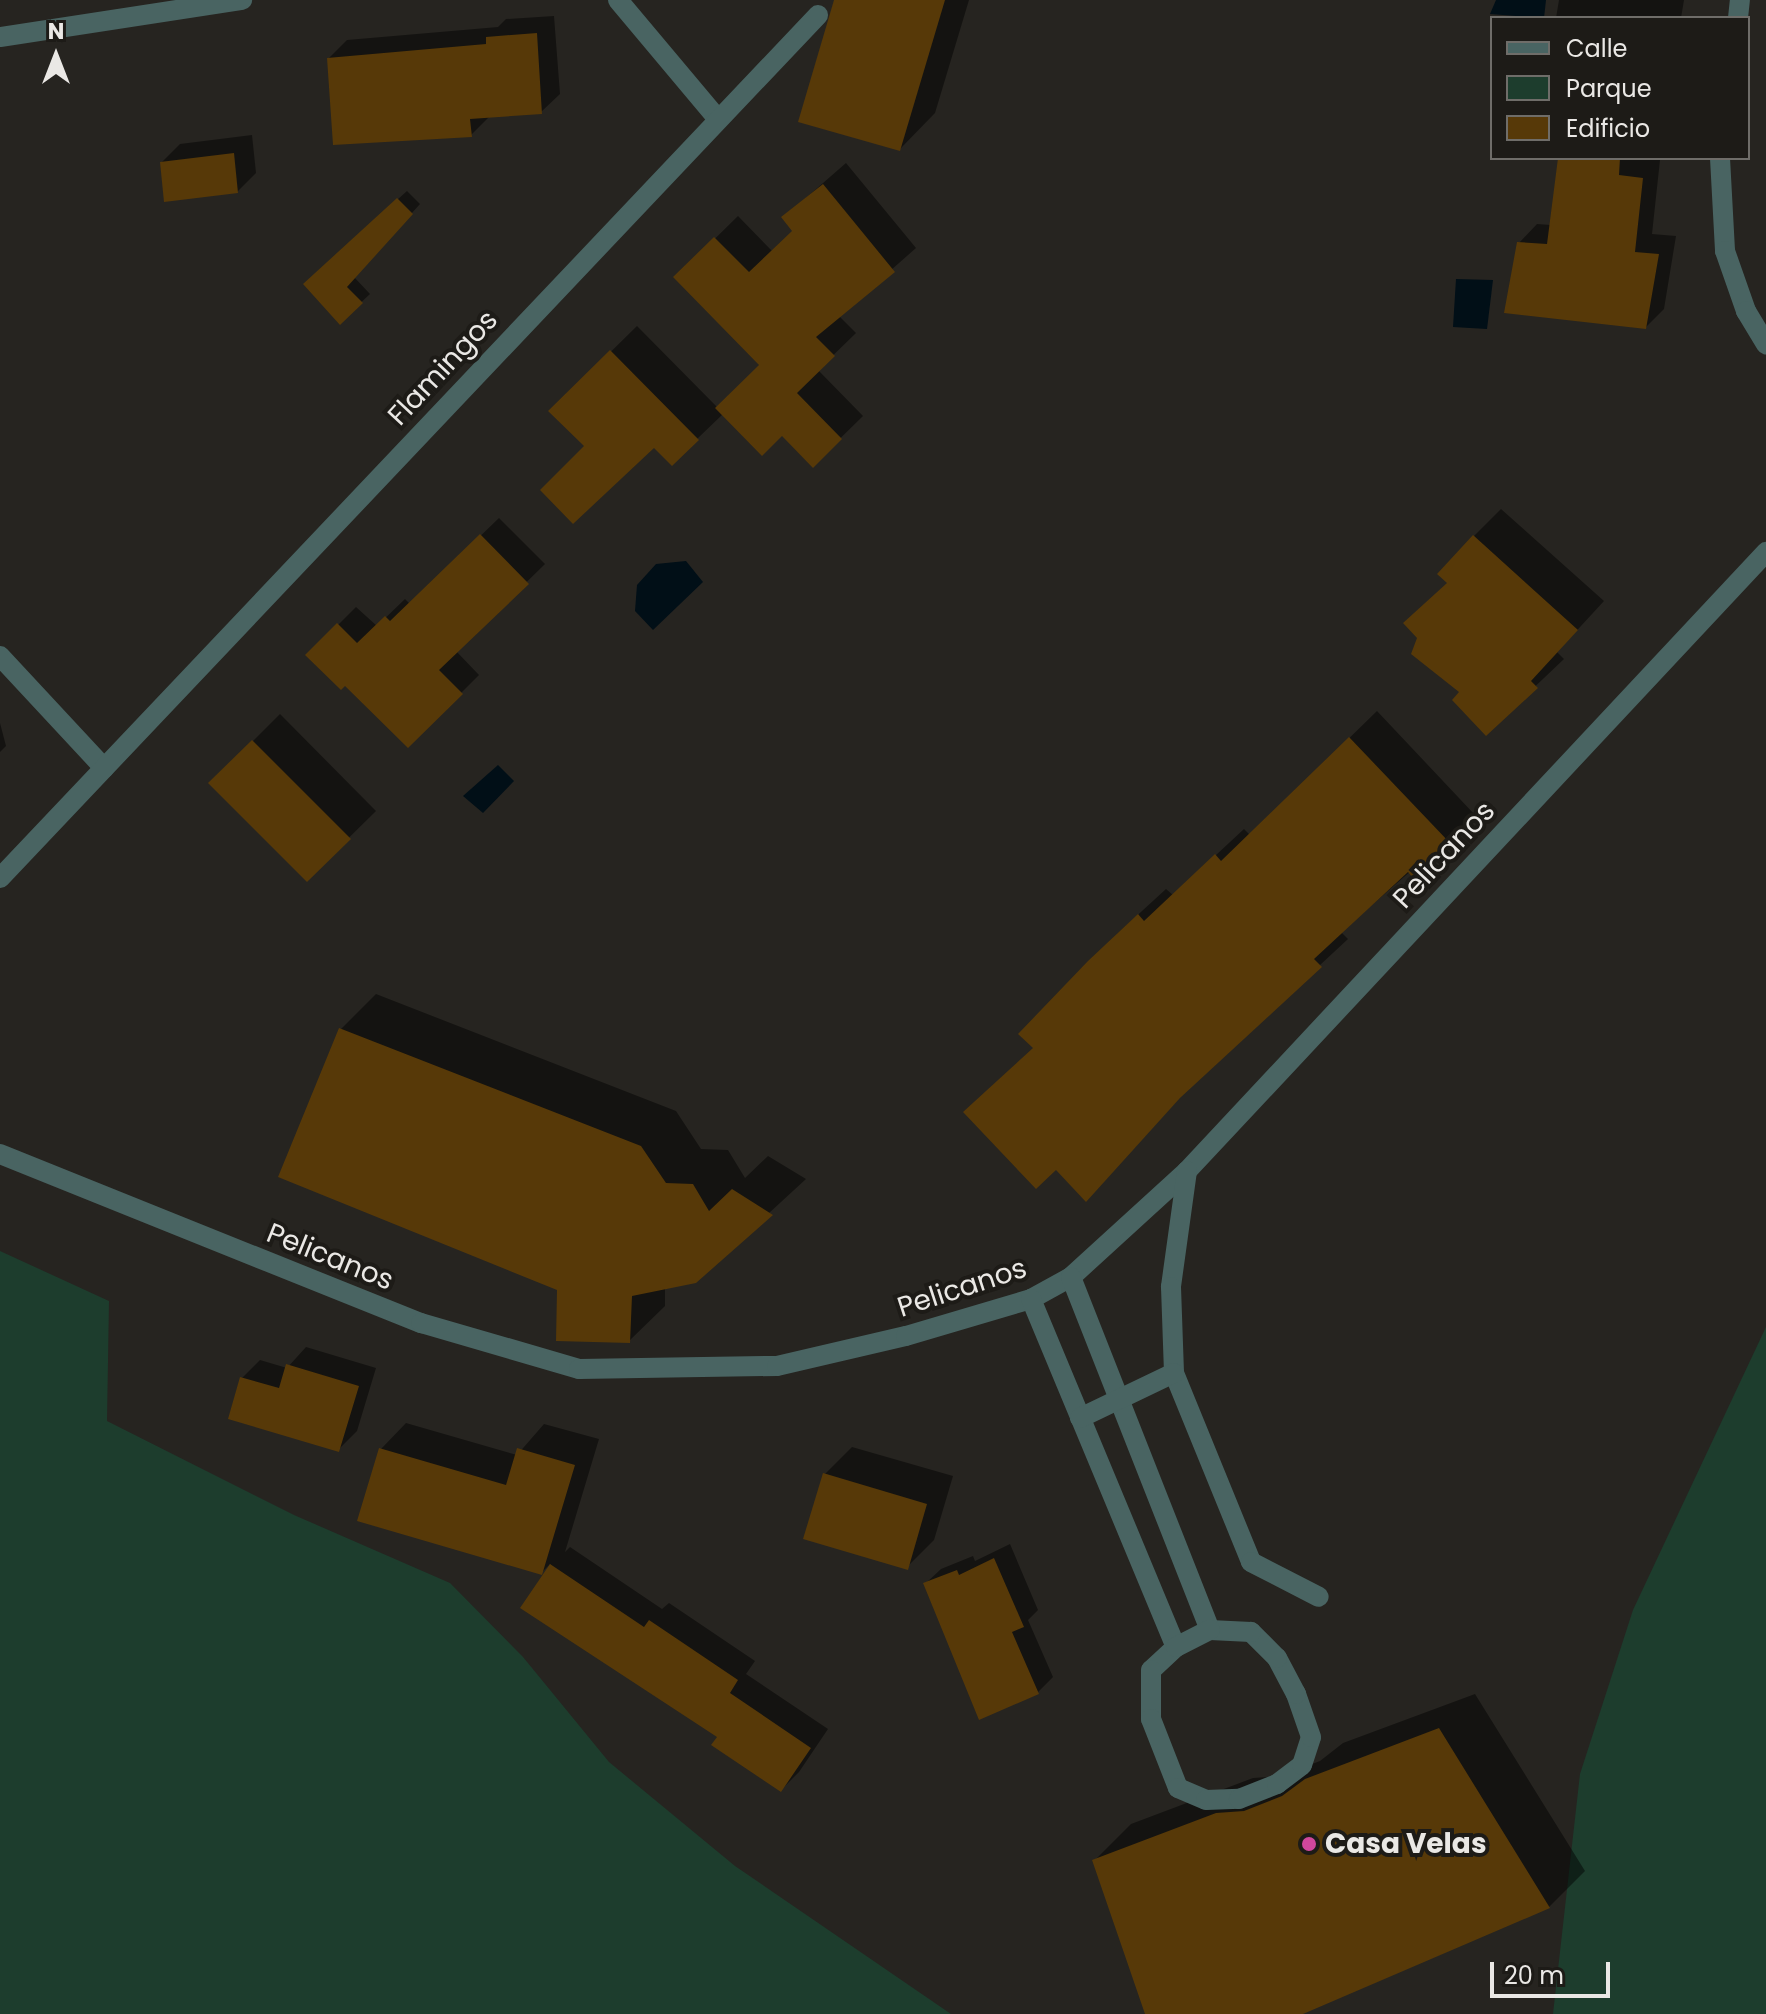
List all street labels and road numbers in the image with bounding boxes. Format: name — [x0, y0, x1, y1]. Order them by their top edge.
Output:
street label: Flamingos — [381, 304, 505, 432]
street label: Pelicanos — [1386, 795, 1502, 915]
street label: Pelicanos — [262, 1216, 398, 1298]
street label: Pelicanos — [893, 1251, 1031, 1325]

